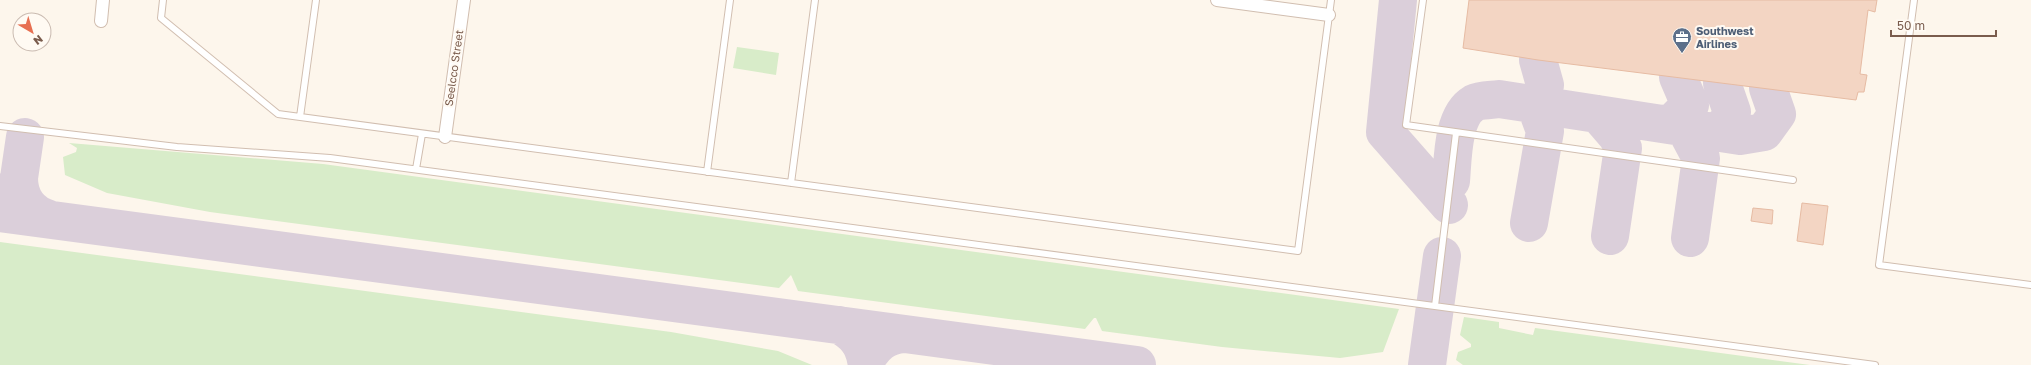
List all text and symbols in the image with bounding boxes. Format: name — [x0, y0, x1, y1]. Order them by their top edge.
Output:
north arrow — [12, 12, 52, 52]
scale bar — [1891, 12, 1996, 38]
text: 50 m — [1897, 18, 1925, 33]
place label: Southwest Airlines — [1696, 24, 1754, 50]
office icon: Southwest Airlines — [1671, 26, 1693, 54]
street label: Seelcco Street — [442, 29, 465, 107]
text: N — [31, 33, 46, 48]

